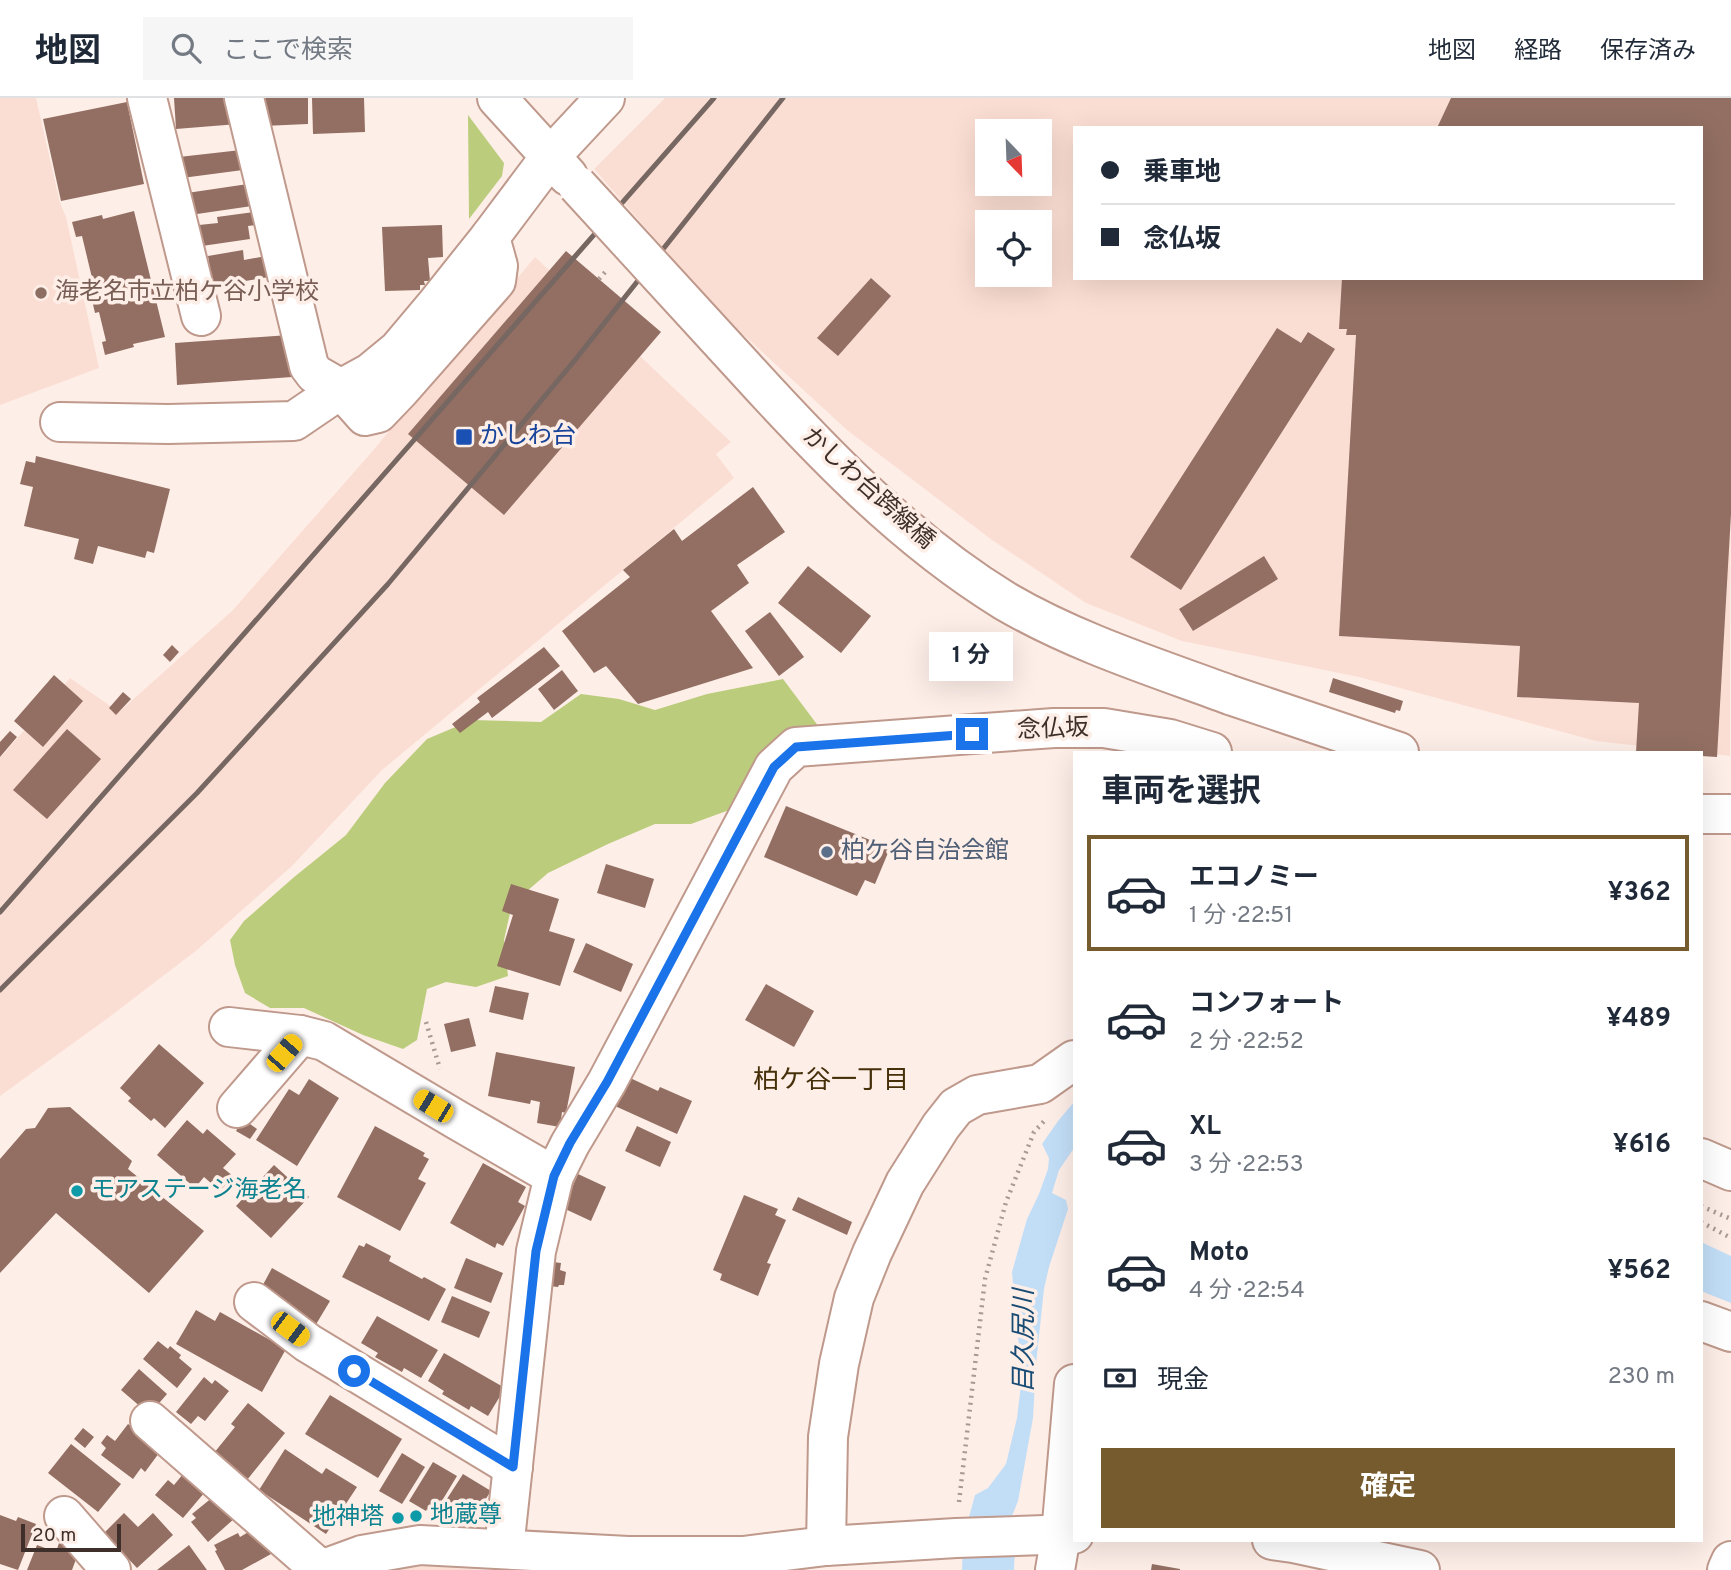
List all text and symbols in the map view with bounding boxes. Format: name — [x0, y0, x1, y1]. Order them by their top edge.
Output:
search box — [143, 17, 633, 80]
icon: search — [167, 29, 205, 67]
text: 地図 — [35, 32, 101, 74]
text: ここで検索 — [223, 35, 353, 68]
text: 地図 — [1428, 37, 1476, 67]
text: 経路 — [1514, 37, 1562, 67]
text: 保存済み — [1600, 37, 1696, 67]
north arrow — [975, 119, 1052, 196]
map controls — [975, 119, 1052, 287]
text: 乗車地 — [1143, 157, 1221, 190]
button: locate — [975, 210, 1052, 287]
text: 念仏坂 — [1143, 224, 1221, 257]
place label: 海老名市立柏ケ谷小学校 — [55, 278, 319, 308]
marker: 海老名市立柏ケ谷小学校 — [33, 285, 49, 301]
place label: かしわ台 — [480, 422, 576, 452]
street label: かしわ台跨線橋 — [796, 422, 940, 556]
marker: かしわ台 — [454, 427, 474, 447]
callout: 1 分 — [930, 632, 1014, 682]
text: 1 分 — [952, 642, 990, 671]
street label: 念仏坂 — [1016, 714, 1090, 746]
route end — [956, 718, 988, 750]
text: 車両を選択 — [1101, 773, 1261, 813]
place label: 柏ケ谷自治会館 — [841, 837, 1009, 867]
marker: 柏ケ谷自治会館 — [819, 844, 835, 860]
icon: car — [1105, 862, 1168, 925]
text: エコノミー — [1189, 862, 1319, 895]
text: ¥362 — [1608, 877, 1671, 910]
text: 1 分 · 22:51 — [1189, 902, 1293, 931]
icon: car — [1105, 988, 1168, 1051]
text: コンフォート — [1189, 988, 1344, 1021]
text: ¥489 — [1606, 1003, 1671, 1036]
text: 2 分 · 22:52 — [1189, 1028, 1304, 1057]
car — [263, 1030, 306, 1076]
district label: 柏ケ谷一丁目 — [753, 1065, 909, 1098]
car — [410, 1086, 457, 1126]
text: XL — [1189, 1111, 1221, 1144]
icon: car — [1105, 1114, 1168, 1177]
text: ¥616 — [1613, 1129, 1671, 1162]
text: 3 分 · 22:53 — [1189, 1151, 1304, 1180]
place label: モアステージ海老名 — [91, 1176, 307, 1206]
marker: モアステージ海老名 — [69, 1183, 85, 1199]
text: Moto — [1189, 1237, 1249, 1270]
icon: car — [1105, 1240, 1168, 1303]
text: ¥562 — [1607, 1255, 1671, 1288]
text: 4 分 · 22:54 — [1189, 1277, 1305, 1306]
water label: 目久尻川 — [1009, 1286, 1042, 1393]
car — [267, 1308, 314, 1350]
route start — [338, 1355, 370, 1387]
icon: cash — [1101, 1359, 1139, 1397]
text: 230 m — [1608, 1363, 1675, 1392]
text: 現金 — [1157, 1365, 1209, 1398]
button: 確定 — [1101, 1448, 1675, 1528]
place label: 地蔵尊 — [430, 1501, 502, 1531]
place label: 地神塔 — [312, 1503, 384, 1533]
marker: 地蔵尊 — [408, 1508, 424, 1524]
marker: 地神塔 — [390, 1510, 406, 1526]
scale bar — [21, 1521, 121, 1553]
text: 20 m — [32, 1524, 76, 1548]

